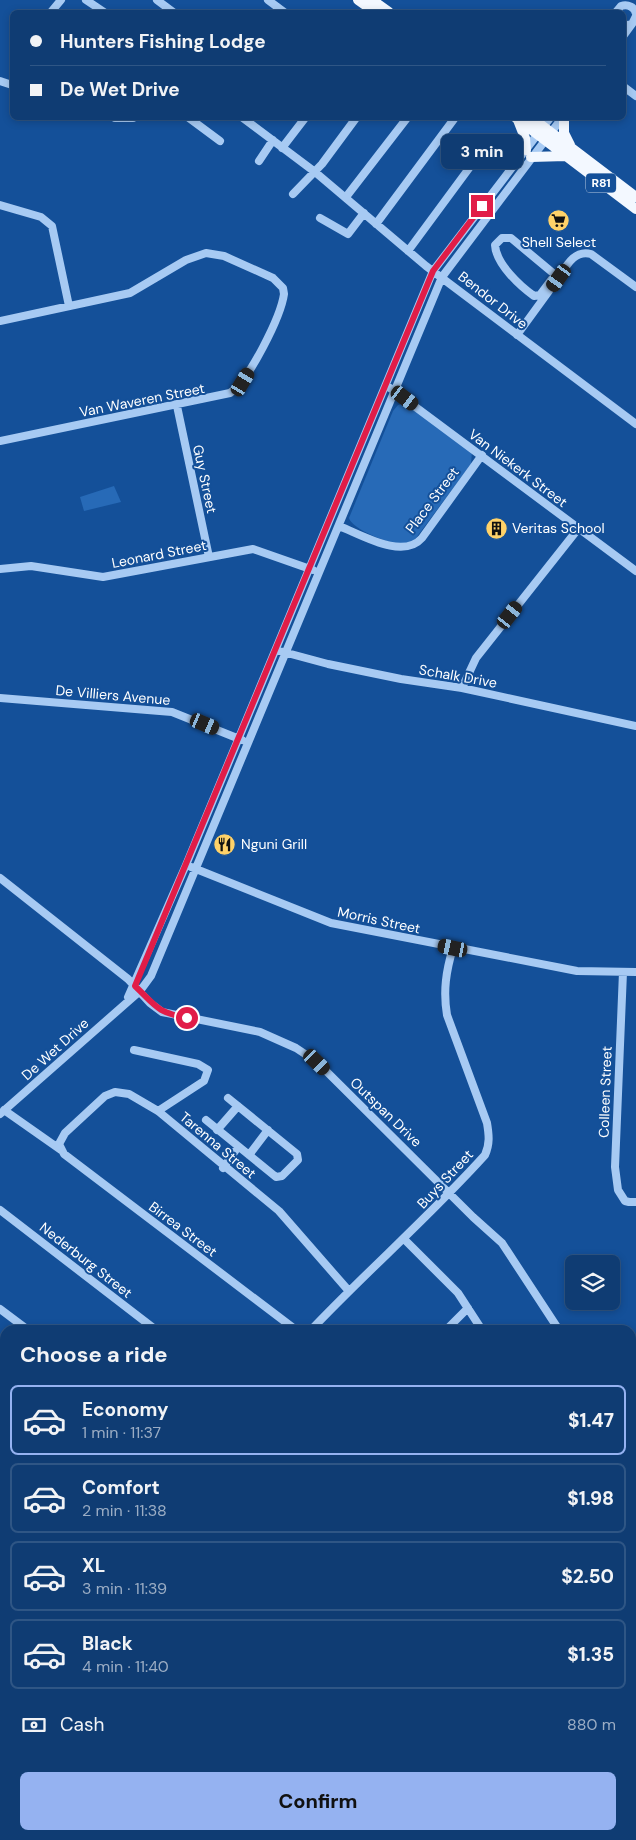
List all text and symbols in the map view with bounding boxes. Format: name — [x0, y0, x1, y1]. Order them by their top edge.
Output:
text: Hunters Fishing Lodge — [60, 29, 266, 54]
text: De Wet Drive — [60, 77, 180, 102]
callout: 3 min — [441, 134, 523, 168]
text: 3 min — [461, 141, 503, 162]
road number: R81 — [586, 174, 616, 192]
route end — [471, 195, 493, 217]
supermarket icon: Shell Select — [547, 208, 571, 232]
place label: Shell Select — [522, 233, 596, 251]
car — [544, 261, 573, 295]
street label: Bendor Drive — [455, 267, 531, 333]
car — [228, 365, 257, 399]
street label: Van Waveren Street — [78, 379, 206, 421]
car — [388, 383, 421, 413]
street label: Van Niekerk Street — [465, 425, 571, 511]
street label: Guy Street — [189, 443, 221, 515]
street label: Place Street — [401, 463, 463, 537]
building icon: Veritas School — [484, 516, 508, 540]
place label: Veritas School — [512, 519, 605, 537]
street label: Leonard Street — [110, 536, 208, 572]
car — [494, 599, 525, 631]
street label: Schalk Drive — [418, 660, 498, 692]
street label: De Villiers Avenue — [55, 681, 171, 709]
car — [188, 711, 221, 737]
restaurant icon: Nguni Grill — [213, 832, 237, 856]
place label: Nguni Grill — [241, 835, 307, 853]
street label: Morris Street — [336, 902, 422, 938]
car — [436, 938, 469, 958]
route start — [176, 1007, 198, 1029]
street label: De Wet Drive — [18, 1014, 92, 1084]
car — [300, 1046, 333, 1078]
street label: Colleen Street — [594, 1046, 616, 1138]
street label: Outspan Drive — [346, 1073, 426, 1151]
street label: Tarenna Street — [176, 1108, 260, 1182]
street label: Buys Street — [413, 1146, 477, 1212]
street label: Birrea Street — [145, 1197, 221, 1261]
street label: Nederburg Street — [36, 1218, 136, 1302]
map controls — [565, 1255, 620, 1310]
button: layers — [565, 1255, 620, 1310]
text: Choose a ride — [20, 1340, 168, 1369]
text: Economy — [82, 1397, 169, 1422]
icon: car — [22, 1398, 67, 1443]
text: $1.47 — [568, 1408, 614, 1433]
text: 1 min · 11:37 — [82, 1422, 161, 1443]
text: Comfort — [82, 1475, 160, 1500]
icon: car — [22, 1476, 67, 1521]
text: $1.98 — [567, 1486, 614, 1511]
text: 2 min · 11:38 — [82, 1500, 167, 1521]
text: XL — [82, 1553, 105, 1578]
icon: car — [22, 1554, 67, 1599]
text: $2.50 — [561, 1564, 614, 1589]
text: 3 min · 11:39 — [82, 1578, 167, 1599]
text: Black — [82, 1631, 133, 1656]
icon: car — [22, 1632, 67, 1677]
text: $1.35 — [567, 1642, 614, 1667]
text: 4 min · 11:40 — [82, 1656, 169, 1677]
icon: cash — [20, 1711, 48, 1739]
text: Cash — [60, 1712, 104, 1737]
text: 880 m — [567, 1714, 616, 1735]
button: Confirm — [20, 1772, 616, 1830]

